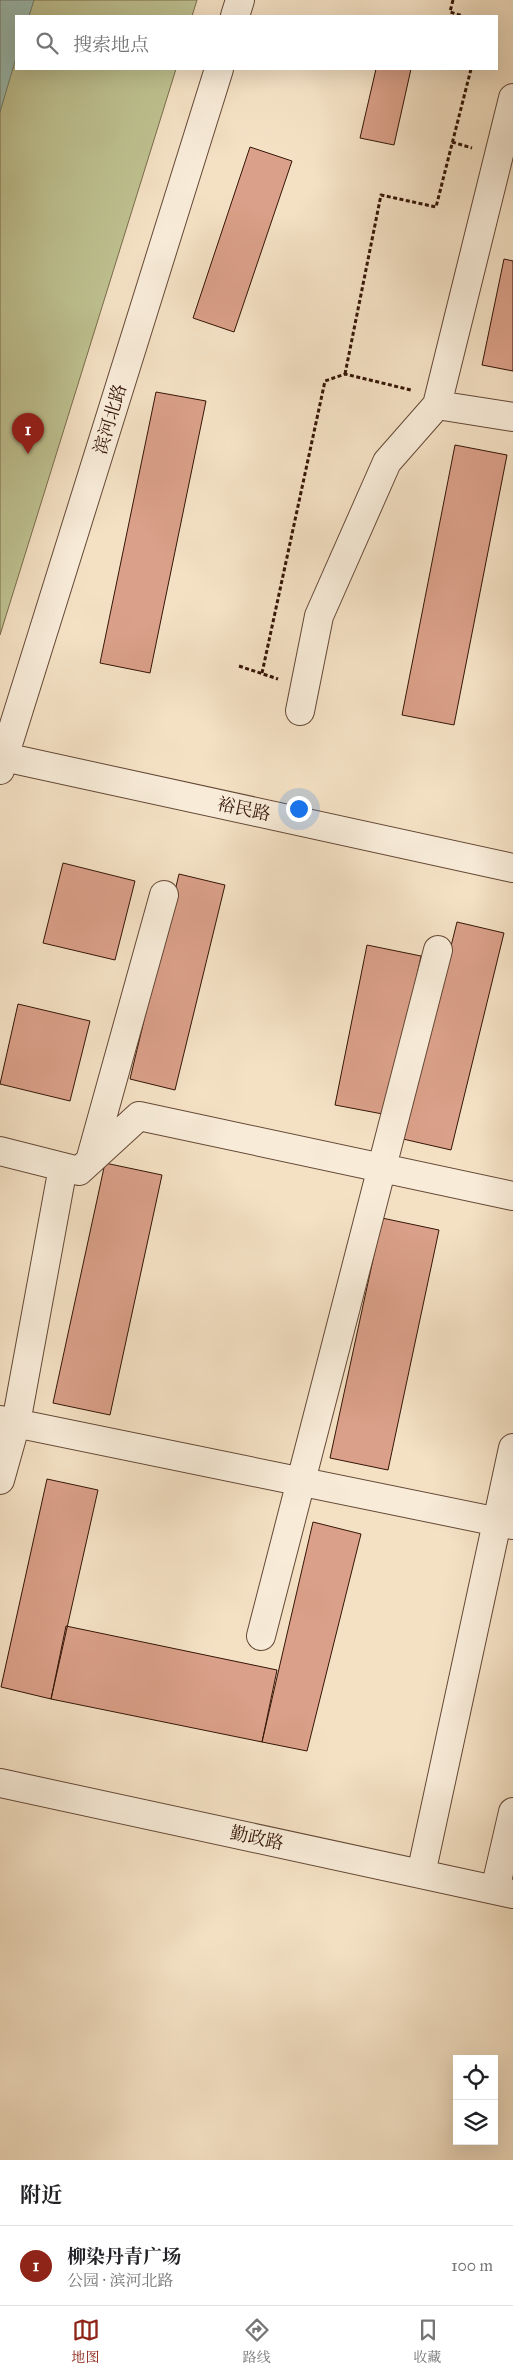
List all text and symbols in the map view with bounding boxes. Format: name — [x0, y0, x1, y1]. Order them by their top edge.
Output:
search box — [15, 15, 498, 70]
icon: search — [33, 29, 61, 57]
text: 搜索地点 — [73, 33, 149, 56]
street label: 滨河北路 — [89, 381, 131, 457]
pin: 1 — [12, 413, 44, 454]
street label: 裕民路 — [215, 793, 273, 825]
your location — [286, 796, 312, 822]
street label: 勤政路 — [228, 1822, 286, 1854]
map controls — [453, 2055, 498, 2145]
button: locate — [453, 2055, 498, 2100]
button: layers — [453, 2100, 498, 2145]
text: 附近 — [20, 2182, 62, 2208]
text: 柳染丹青广场 — [67, 2245, 181, 2268]
text: 1 — [33, 2256, 39, 2275]
text: 100 m — [451, 2256, 493, 2275]
text: 公园 · 滨河北路 — [67, 2271, 173, 2290]
tab: 地图 — [72, 2316, 100, 2366]
tab: 路线 — [243, 2316, 271, 2366]
tab: 收藏 — [414, 2316, 442, 2366]

